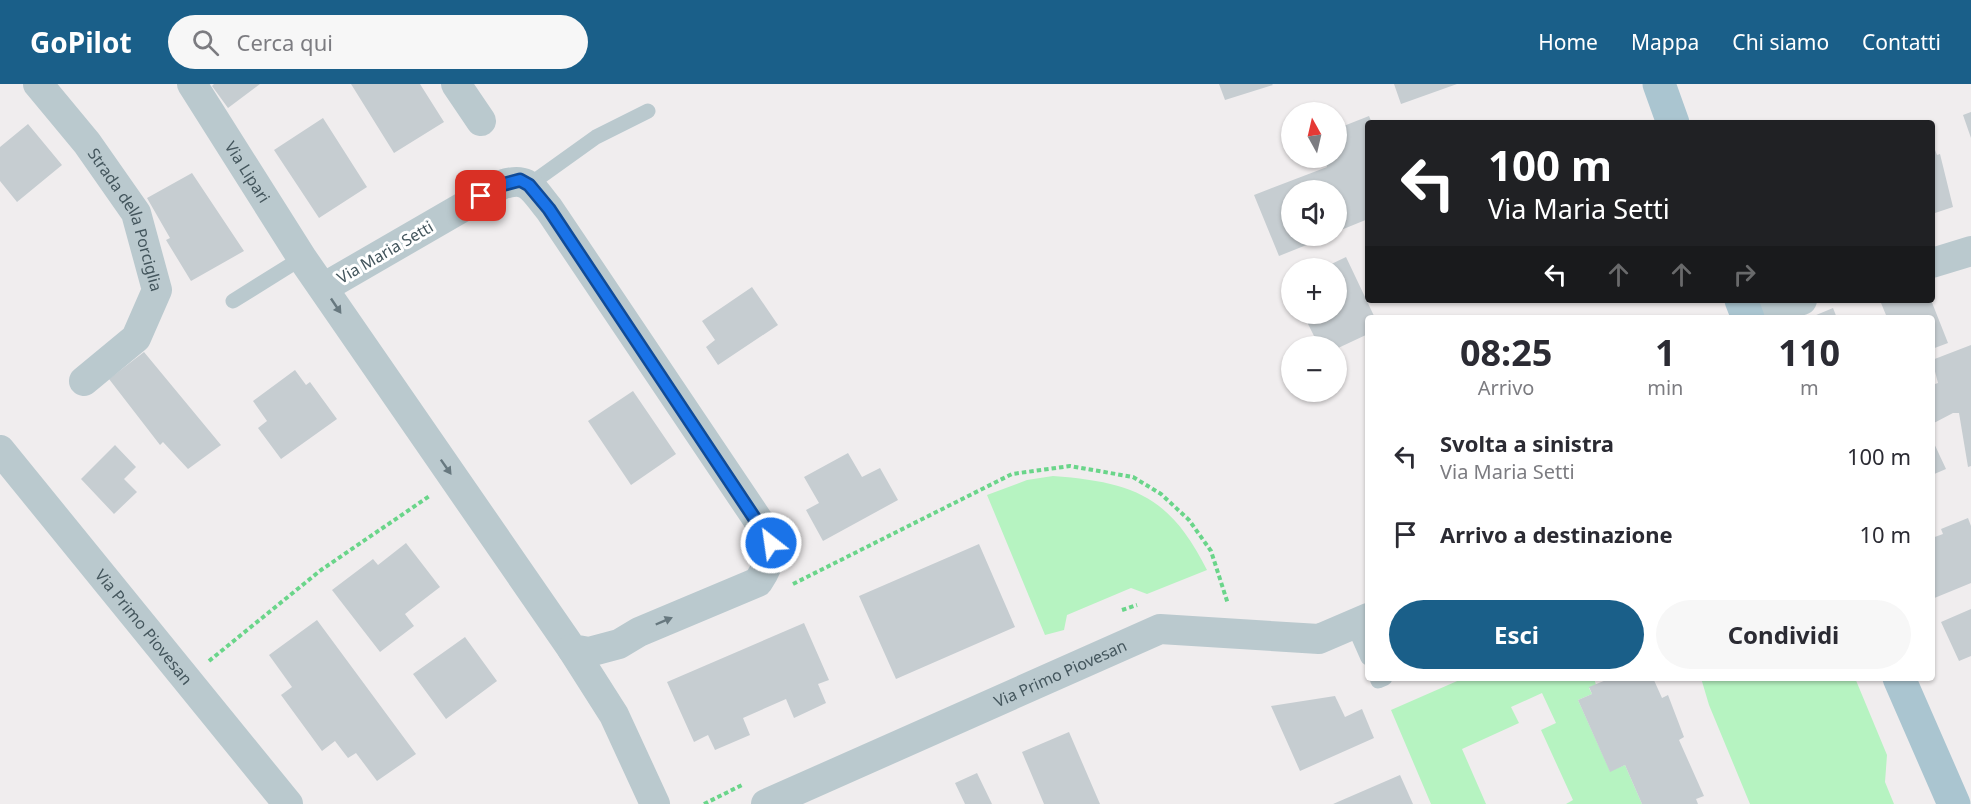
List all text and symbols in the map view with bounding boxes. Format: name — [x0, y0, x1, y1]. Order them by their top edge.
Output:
search box — [168, 15, 588, 69]
text: GoPilot — [30, 23, 132, 61]
icon: search — [189, 26, 222, 59]
text: Cerca qui — [237, 27, 333, 57]
text: Home — [1538, 28, 1598, 56]
text: Mappa — [1631, 28, 1699, 56]
text: Chi siamo — [1732, 28, 1829, 56]
text: Contatti — [1862, 28, 1941, 56]
north arrow — [1281, 102, 1347, 168]
map controls — [1281, 102, 1347, 402]
text: 100 m — [1488, 136, 1612, 193]
street label: Via Lipari — [220, 137, 275, 207]
street label: Strada della Porciglia — [83, 144, 168, 294]
icon: left — [1389, 144, 1467, 222]
pin — [455, 170, 506, 221]
icon: arrive — [464, 179, 497, 212]
button: sound — [1281, 180, 1347, 246]
text: Via Maria Setti — [1488, 190, 1670, 227]
street label: Via Maria Setti — [333, 216, 437, 288]
button: + — [1281, 258, 1347, 324]
icon: left — [1539, 258, 1572, 291]
icon: ahead — [1602, 258, 1635, 291]
icon: ahead — [1665, 258, 1698, 291]
icon: right — [1728, 258, 1761, 291]
one-way arrow — [330, 298, 341, 314]
text: 08:25 — [1460, 328, 1552, 377]
text: 1 — [1655, 328, 1676, 377]
text: 110 — [1778, 328, 1840, 377]
button: − — [1281, 336, 1347, 402]
text: Arrivo — [1478, 374, 1534, 401]
text: min — [1647, 374, 1683, 401]
text: m — [1800, 374, 1819, 401]
text: Svolta a sinistra — [1440, 428, 1614, 458]
icon: left — [1389, 440, 1422, 473]
text: 100 m — [1847, 441, 1911, 471]
one-way arrow — [440, 458, 452, 474]
text: Via Maria Setti — [1440, 458, 1575, 485]
position arrow — [739, 511, 803, 575]
icon: arrive — [1389, 518, 1422, 551]
text: Arrivo a destinazione — [1440, 519, 1673, 549]
text: 10 m — [1860, 519, 1911, 549]
street label: Via Primo Piovesan — [90, 564, 198, 689]
button: Esci — [1389, 600, 1644, 669]
button: Condividi — [1656, 600, 1911, 669]
one-way arrow — [655, 616, 673, 625]
street label: Via Primo Piovesan — [990, 634, 1130, 712]

